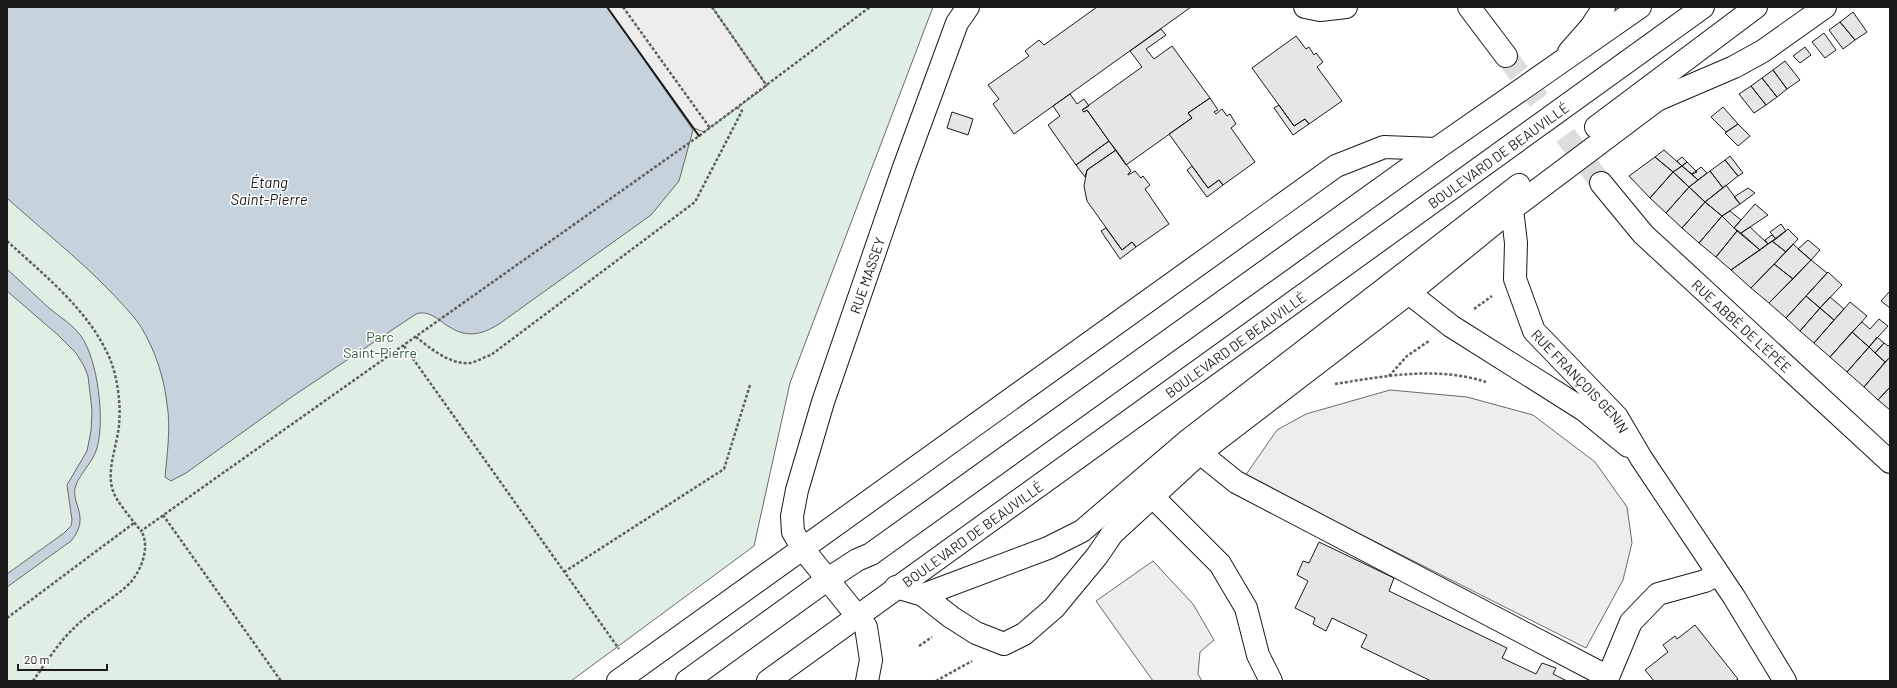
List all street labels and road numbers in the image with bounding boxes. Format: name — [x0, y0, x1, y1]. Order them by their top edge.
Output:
street label: BOULEVARD DE BEAUVILLÉ — [1424, 98, 1572, 211]
street label: RUE MASSEY — [846, 235, 888, 316]
street label: RUE ABBÉ DE L'ÉPÉE — [1689, 275, 1795, 376]
street label: BOULEVARD DE BEAUVILLÉ — [1161, 288, 1309, 401]
street label: RUE FRANÇOIS GENIN — [1528, 326, 1633, 436]
street label: BOULEVARD DE BEAUVILLÉ — [899, 477, 1046, 590]

